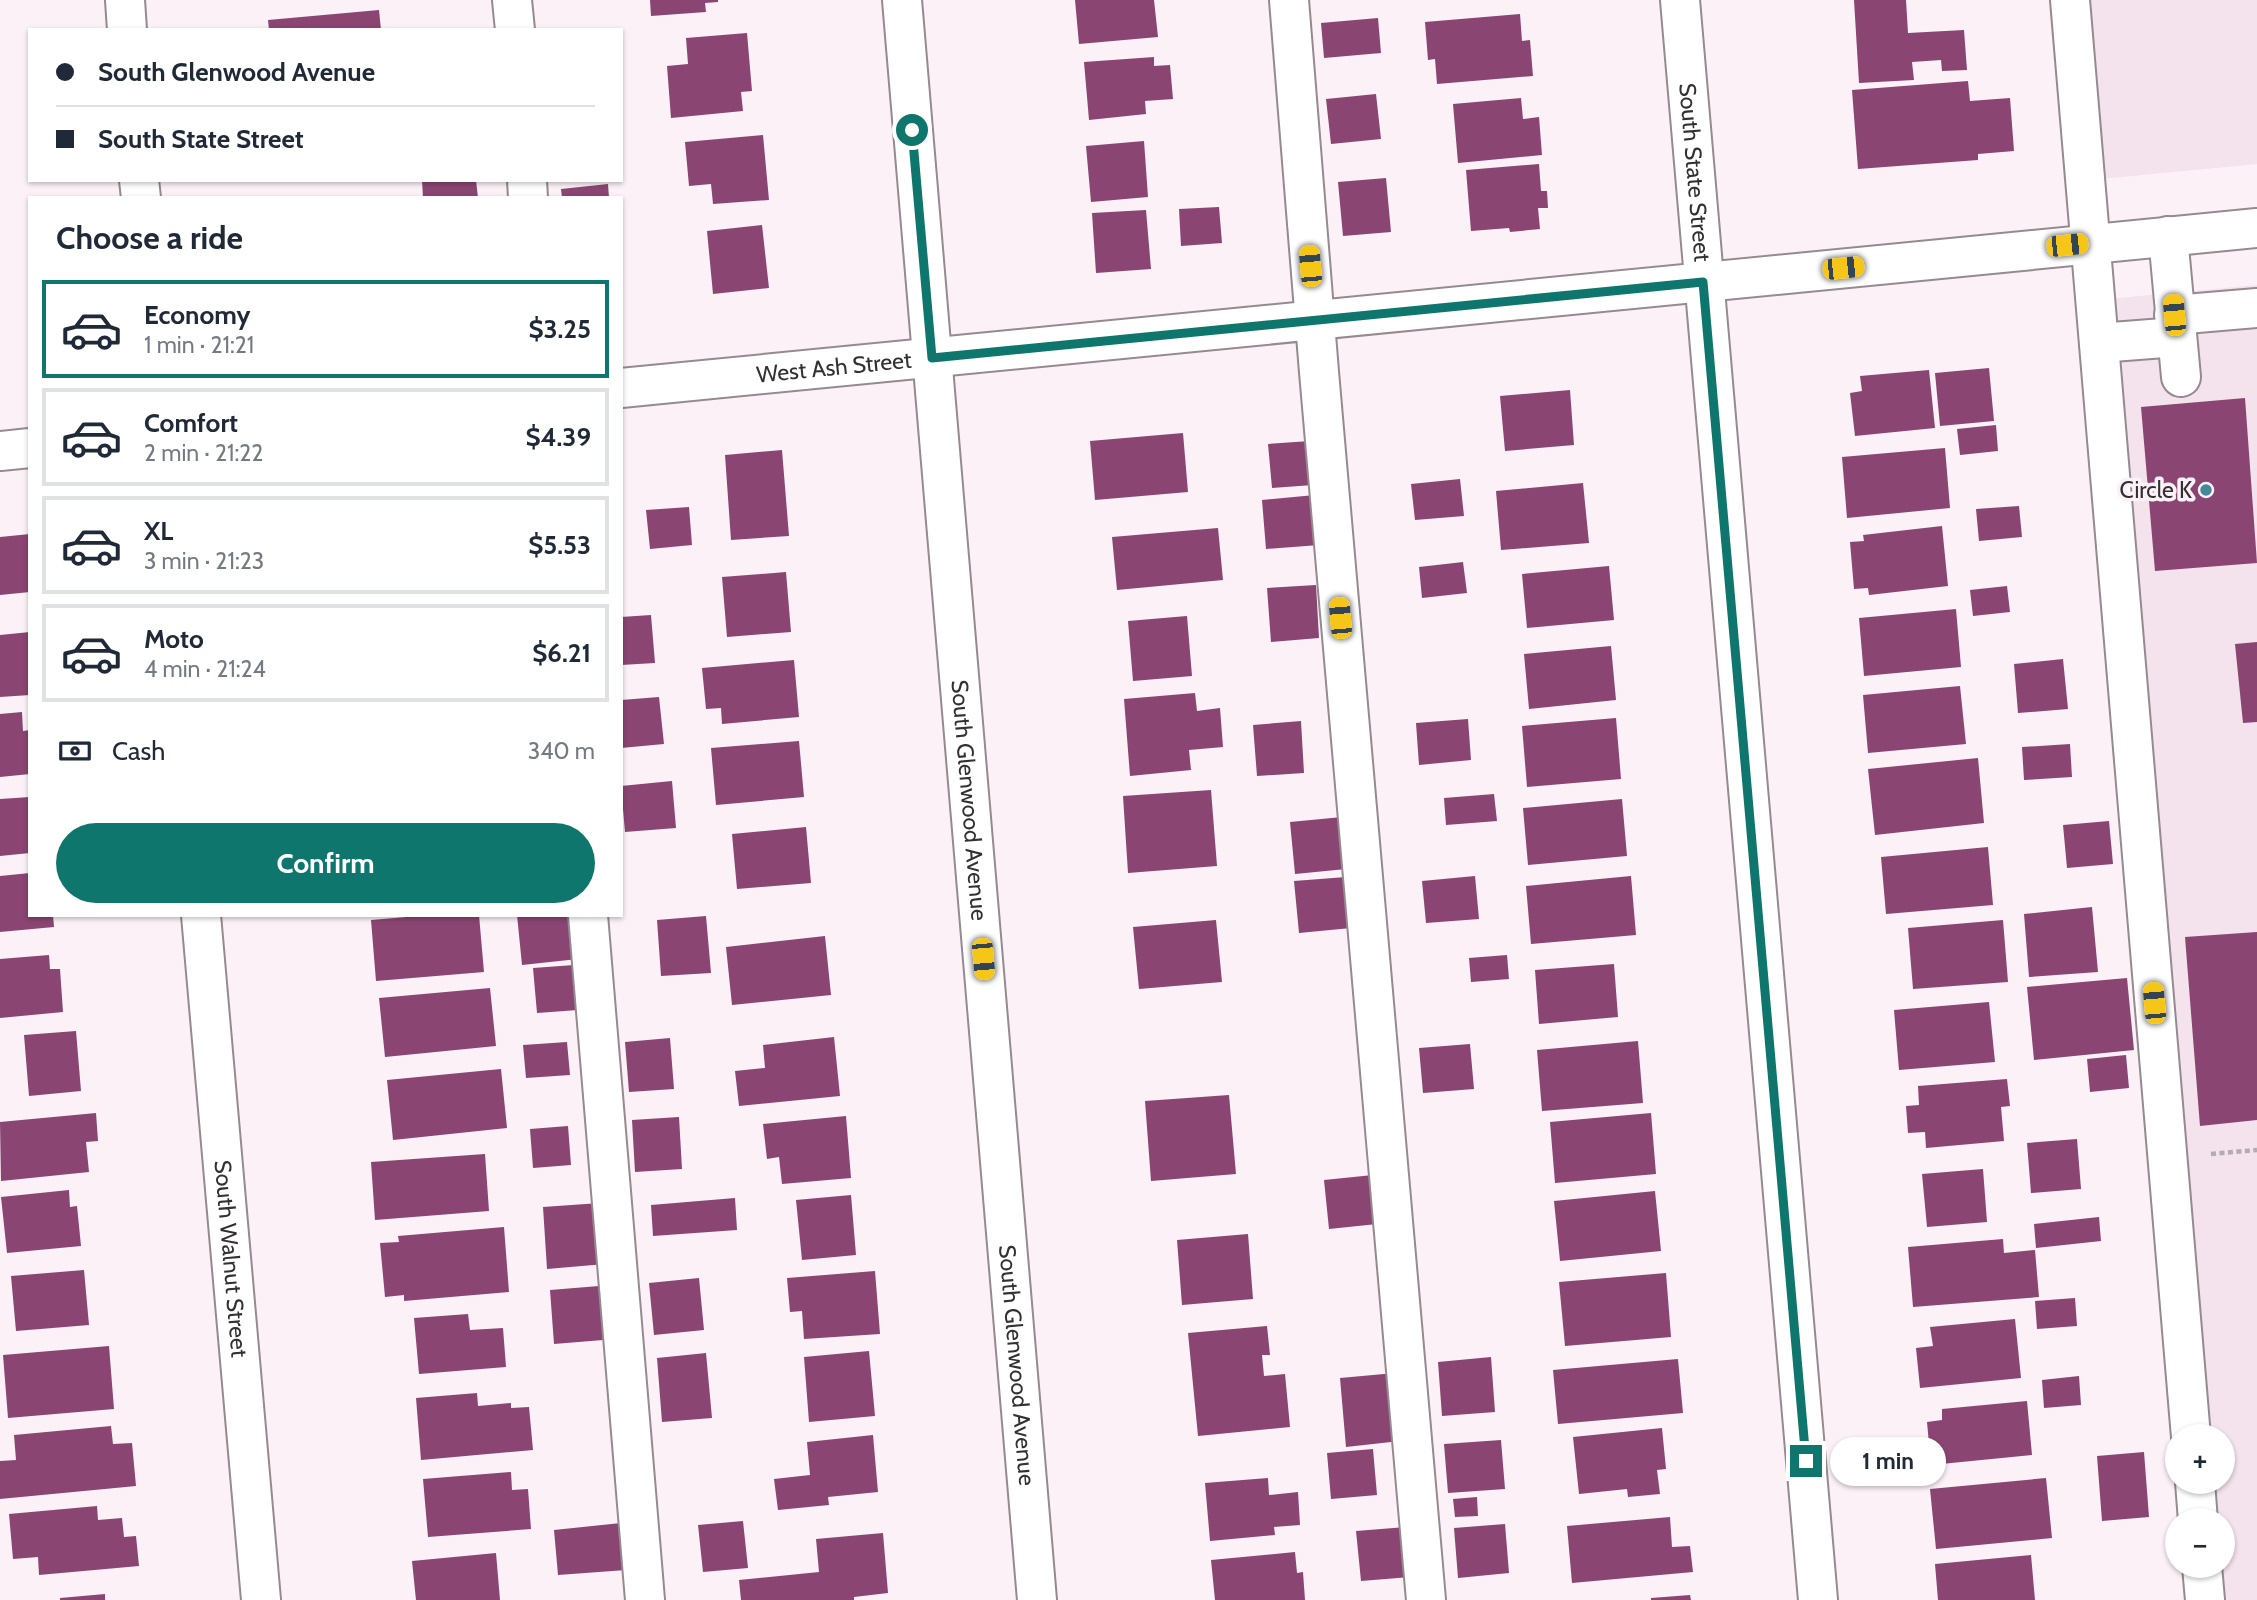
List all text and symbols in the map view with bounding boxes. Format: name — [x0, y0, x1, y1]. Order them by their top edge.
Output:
text: South Glenwood Avenue — [98, 56, 375, 88]
street label: South State Street — [1673, 82, 1717, 263]
route start — [896, 114, 928, 146]
text: South State Street — [98, 123, 304, 155]
text: Choose a ride — [56, 218, 243, 257]
car — [2046, 232, 2089, 258]
car — [1298, 244, 1323, 288]
car — [1822, 255, 1865, 281]
car — [2162, 293, 2187, 337]
icon: car — [60, 298, 123, 361]
text: Economy — [144, 299, 250, 331]
text: $3.25 — [528, 313, 591, 345]
text: 1 min · 21:21 — [144, 331, 254, 359]
street label: West Ash Street — [755, 346, 913, 389]
icon: car — [60, 406, 123, 469]
text: Comfort — [144, 407, 238, 439]
text: $4.39 — [525, 421, 591, 453]
text: 2 min · 21:22 — [144, 439, 263, 467]
place label: Circle K — [2120, 476, 2192, 504]
marker: Circle K — [2198, 482, 2214, 498]
icon: car — [60, 514, 123, 577]
text: XL — [144, 515, 173, 547]
text: $5.53 — [528, 529, 591, 561]
text: 3 min · 21:23 — [144, 547, 264, 575]
car — [1328, 596, 1353, 640]
icon: car — [60, 622, 123, 685]
text: Moto — [144, 623, 204, 655]
text: $6.21 — [532, 637, 591, 669]
text: 4 min · 21:24 — [144, 655, 266, 683]
street label: South Glenwood Avenue — [945, 679, 994, 922]
icon: cash — [56, 732, 94, 770]
text: Cash — [112, 735, 165, 767]
text: 340 m — [528, 737, 595, 765]
button: Confirm — [56, 823, 595, 903]
car — [971, 937, 996, 981]
car — [2142, 981, 2167, 1025]
street label: South Walnut Street — [209, 1159, 254, 1359]
street label: South Glenwood Avenue — [993, 1244, 1041, 1487]
map controls — [2165, 1424, 2235, 1578]
button: + — [2165, 1424, 2235, 1494]
callout: 1 min — [1830, 1436, 1946, 1486]
route end — [1790, 1445, 1822, 1477]
text: 1 min — [1862, 1447, 1914, 1475]
button: − — [2165, 1508, 2235, 1578]

